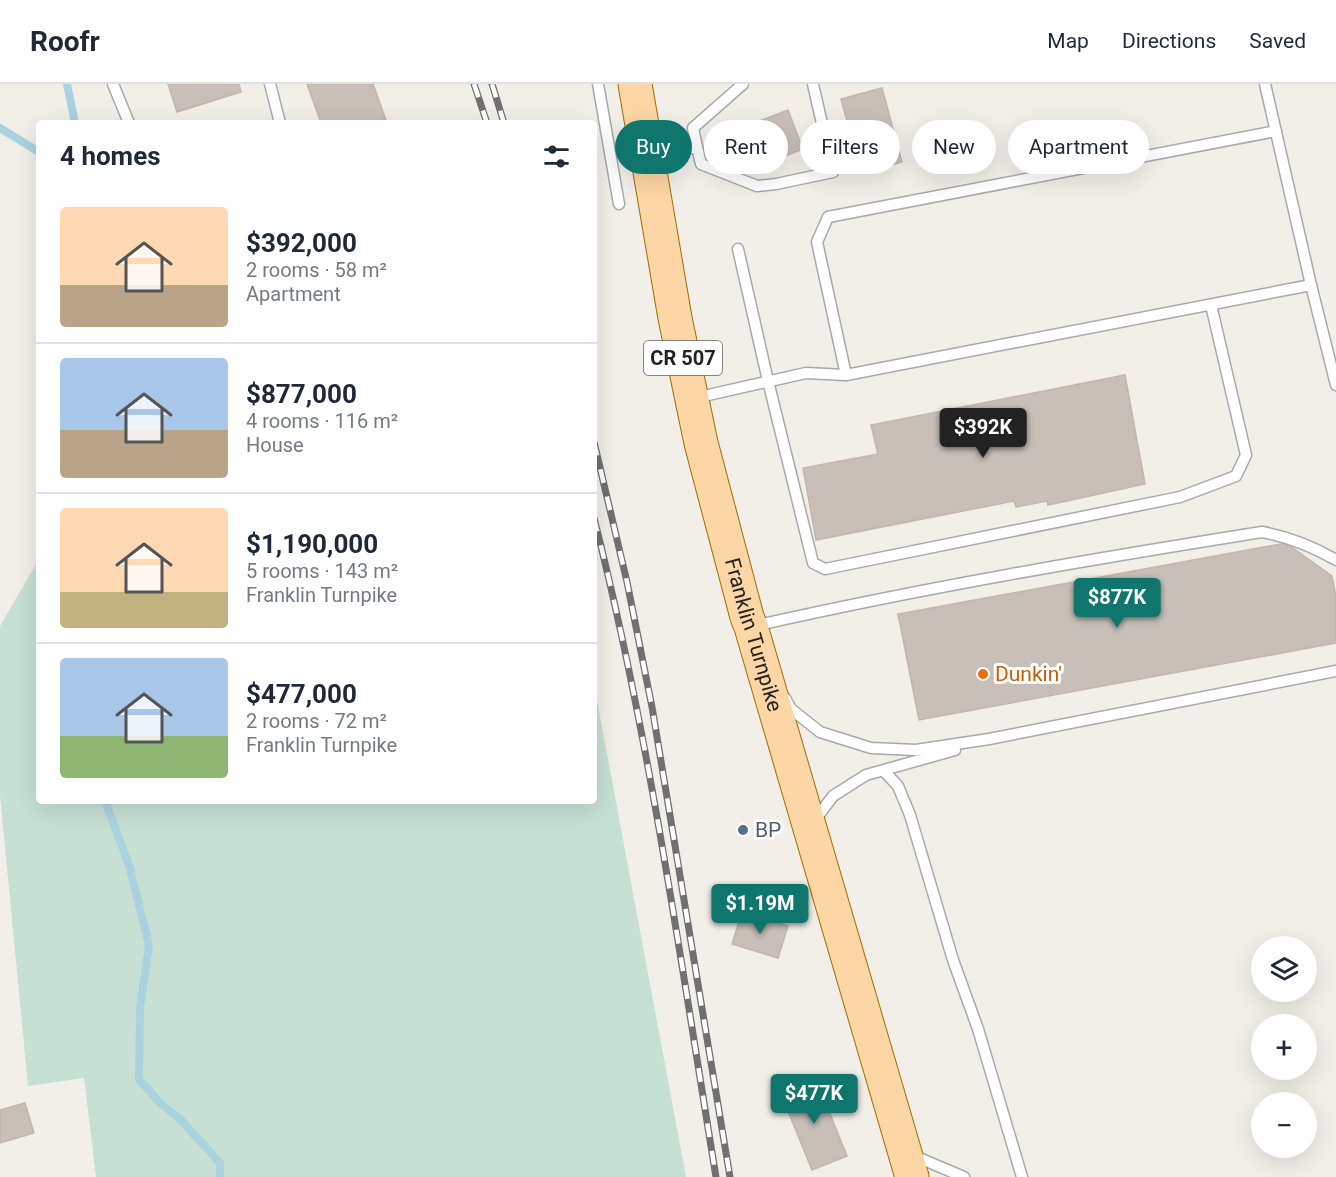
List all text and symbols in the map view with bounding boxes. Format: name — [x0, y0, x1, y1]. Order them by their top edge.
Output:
text: Roofr — [30, 25, 100, 58]
text: Map — [1047, 29, 1089, 53]
text: Directions — [1122, 29, 1216, 53]
text: Saved — [1249, 29, 1306, 53]
chip: Buy — [615, 120, 692, 174]
chip: Rent — [704, 120, 788, 174]
chip: Filters — [800, 120, 900, 174]
chip: New — [912, 120, 996, 174]
chip: Apartment — [1008, 120, 1149, 174]
icon: filters — [540, 140, 573, 173]
text: 4 homes — [60, 141, 161, 171]
text: $392,000 — [246, 228, 357, 258]
icon: home — [108, 231, 180, 303]
text: 2 rooms · 58 m² — [246, 258, 387, 282]
text: Apartment — [246, 282, 341, 306]
road number: CR 507 — [644, 341, 722, 375]
text: $877,000 — [246, 379, 357, 409]
icon: home — [108, 382, 180, 454]
pin: $392K — [941, 408, 1025, 459]
text: 4 rooms · 116 m² — [246, 409, 398, 433]
text: $392K — [954, 415, 1012, 439]
text: House — [246, 433, 304, 457]
text: $1,190,000 — [246, 529, 378, 559]
icon: home — [108, 532, 180, 604]
street label: Franklin Turnpike — [720, 556, 787, 714]
text: 5 rooms · 143 m² — [246, 559, 398, 583]
pin: $877K — [1075, 578, 1159, 629]
text: Franklin Turnpike — [246, 583, 397, 607]
text: $877K — [1088, 585, 1146, 609]
place label: Dunkin' — [995, 662, 1062, 686]
marker: Dunkin' — [976, 667, 990, 681]
text: $477,000 — [246, 679, 357, 709]
icon: home — [108, 682, 180, 754]
text: 2 rooms · 72 m² — [246, 709, 387, 733]
text: Franklin Turnpike — [246, 733, 397, 757]
place label: BP — [755, 818, 781, 842]
marker: BP — [736, 823, 750, 837]
pin: $1.19M — [711, 884, 809, 935]
text: $1.19M — [725, 891, 795, 915]
map controls — [1251, 936, 1317, 1158]
button: layers — [1251, 936, 1317, 1002]
button: + — [1251, 1014, 1317, 1080]
pin: $477K — [772, 1074, 856, 1125]
text: $477K — [785, 1081, 843, 1105]
button: − — [1251, 1092, 1317, 1158]

